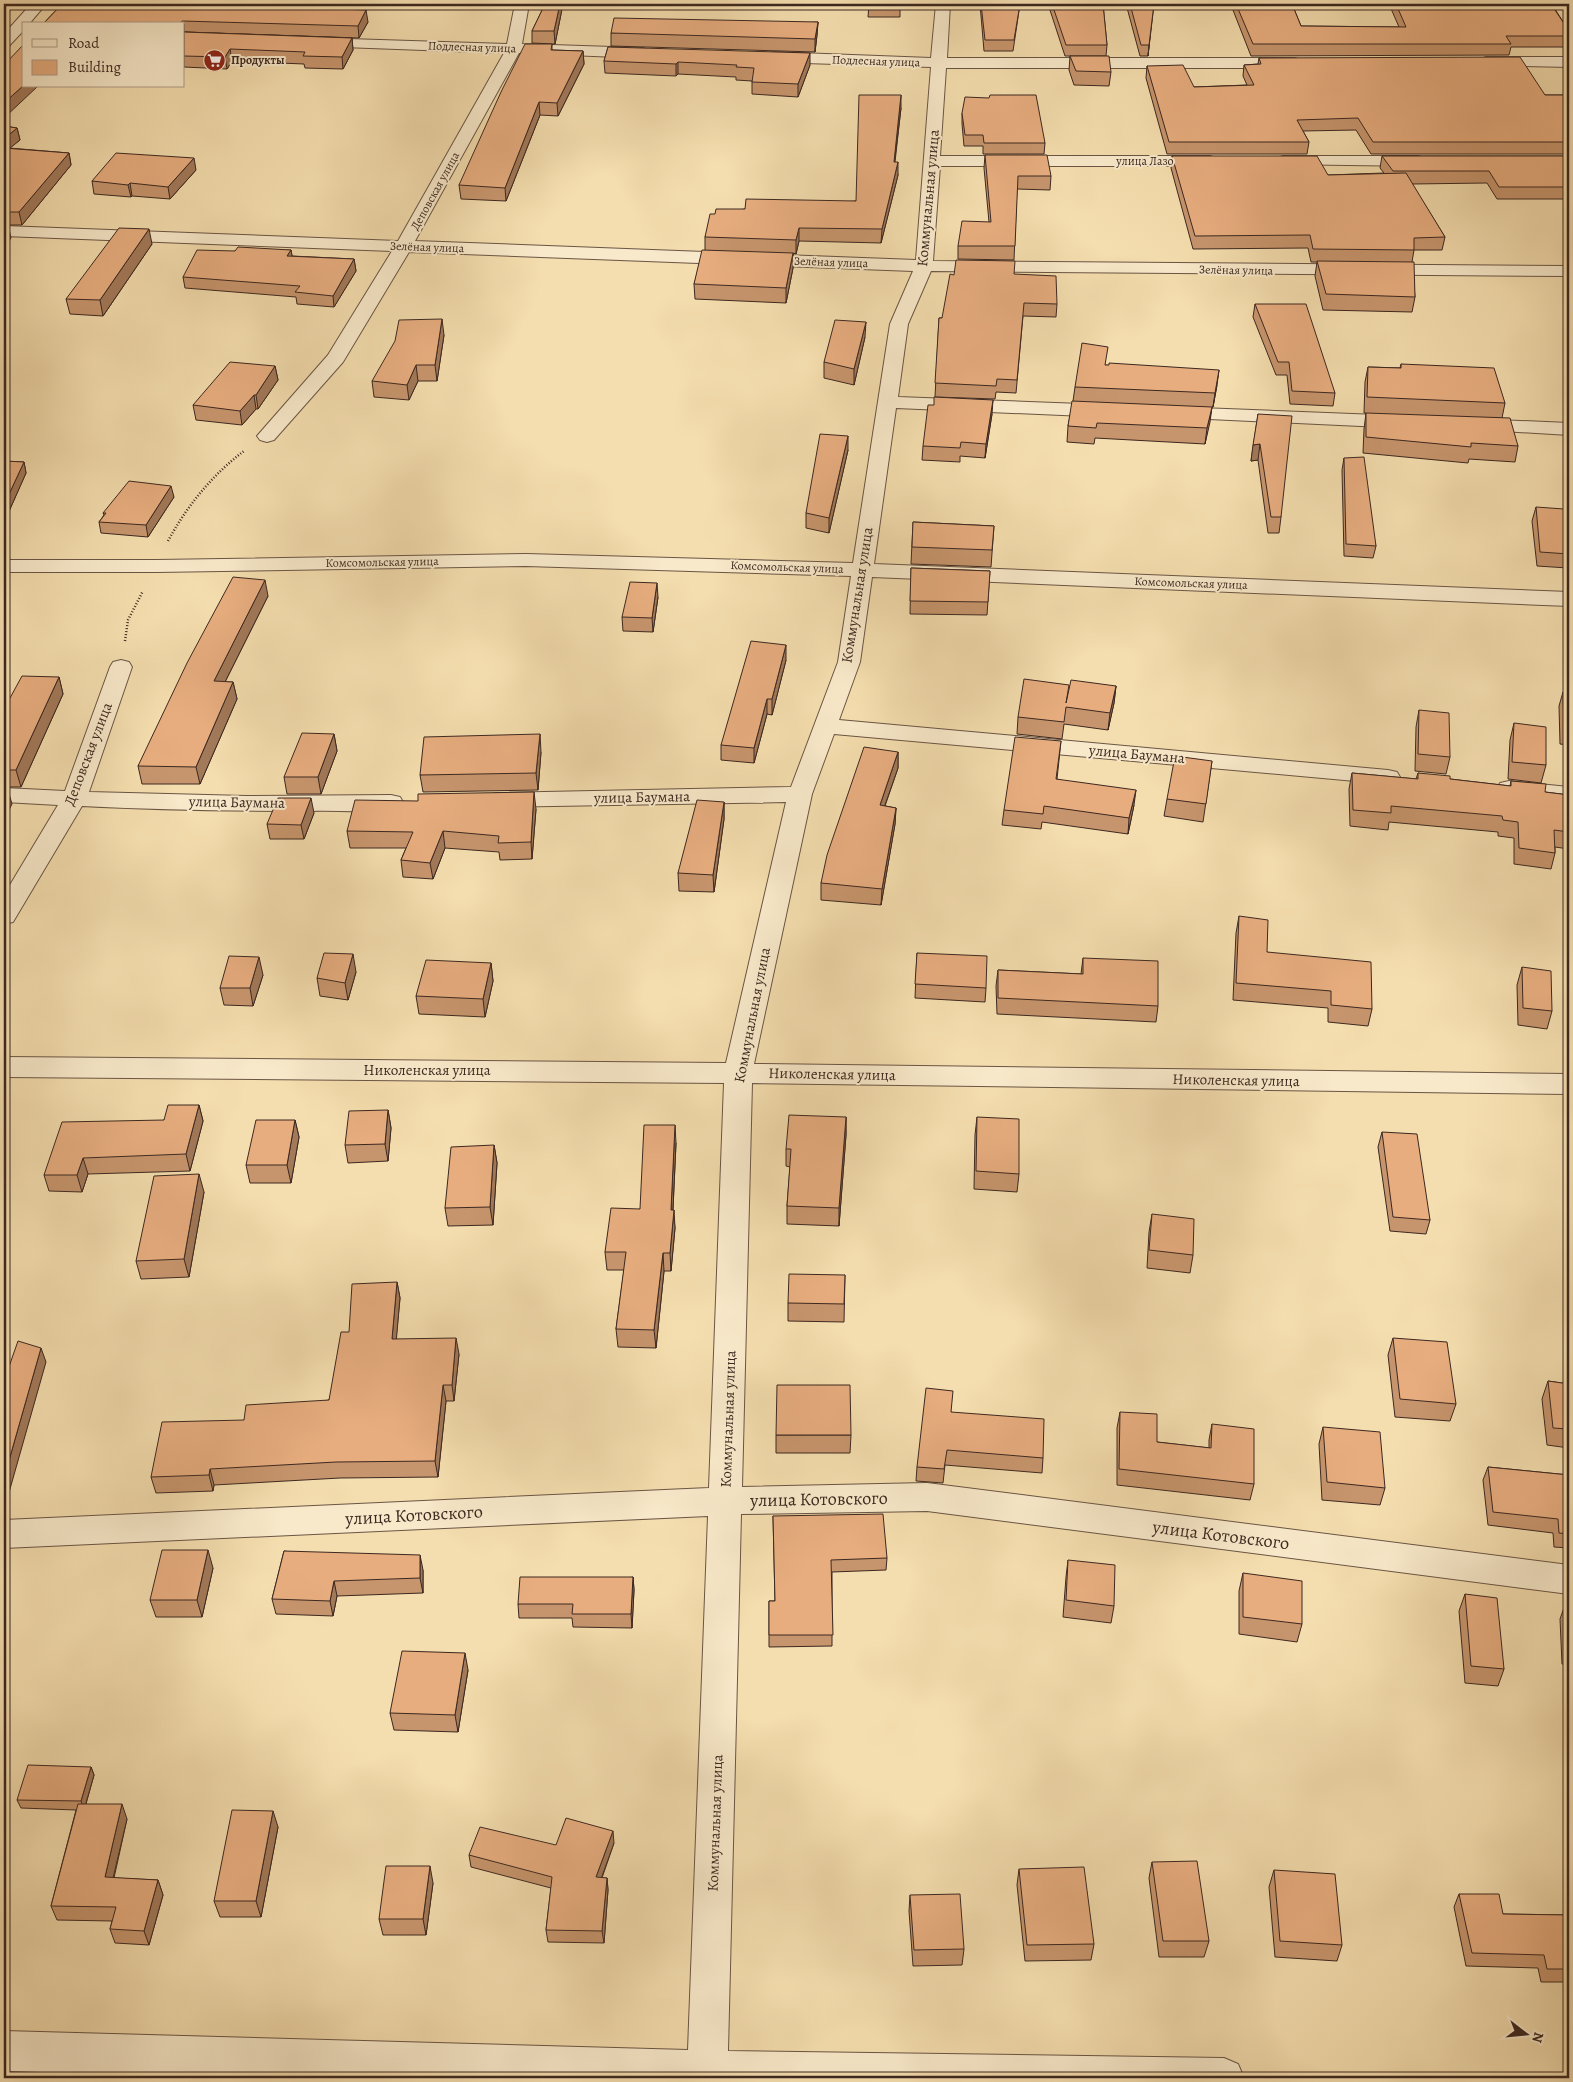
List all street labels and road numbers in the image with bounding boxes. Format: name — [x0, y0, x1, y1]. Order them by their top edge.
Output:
street label: Подлесная улица — [428, 37, 517, 57]
street label: Подлесная улица — [832, 51, 921, 71]
street label: Коммунальная улица — [912, 129, 944, 267]
street label: Деповская улица — [407, 149, 463, 233]
street label: улица Лазо — [1115, 153, 1174, 169]
street label: Зелёная улица — [390, 238, 465, 256]
street label: Зелёная улица — [794, 253, 869, 271]
street label: Зелёная улица — [1199, 261, 1274, 279]
street label: Коммунальная улица — [836, 525, 878, 664]
street label: Комсомольская улица — [325, 553, 439, 571]
street label: Комсомольская улица — [730, 557, 844, 577]
street label: Комсомольская улица — [1134, 573, 1248, 593]
street label: Деповская улица — [59, 699, 117, 809]
street label: улица Баумана — [1087, 740, 1186, 768]
street label: улица Баумана — [593, 786, 690, 808]
street label: улица Баумана — [188, 791, 285, 813]
street label: Коммунальная улица — [729, 946, 775, 1084]
street label: Николенская улица — [363, 1060, 491, 1080]
street label: Николенская улица — [768, 1063, 896, 1085]
street label: Николенская улица — [1172, 1069, 1300, 1091]
street label: Коммунальная улица — [716, 1350, 740, 1488]
street label: улица Котовского — [749, 1486, 888, 1512]
street label: улица Котовского — [344, 1499, 483, 1531]
street label: улица Котовского — [1150, 1515, 1291, 1555]
street label: Коммунальная улица — [703, 1754, 727, 1892]

